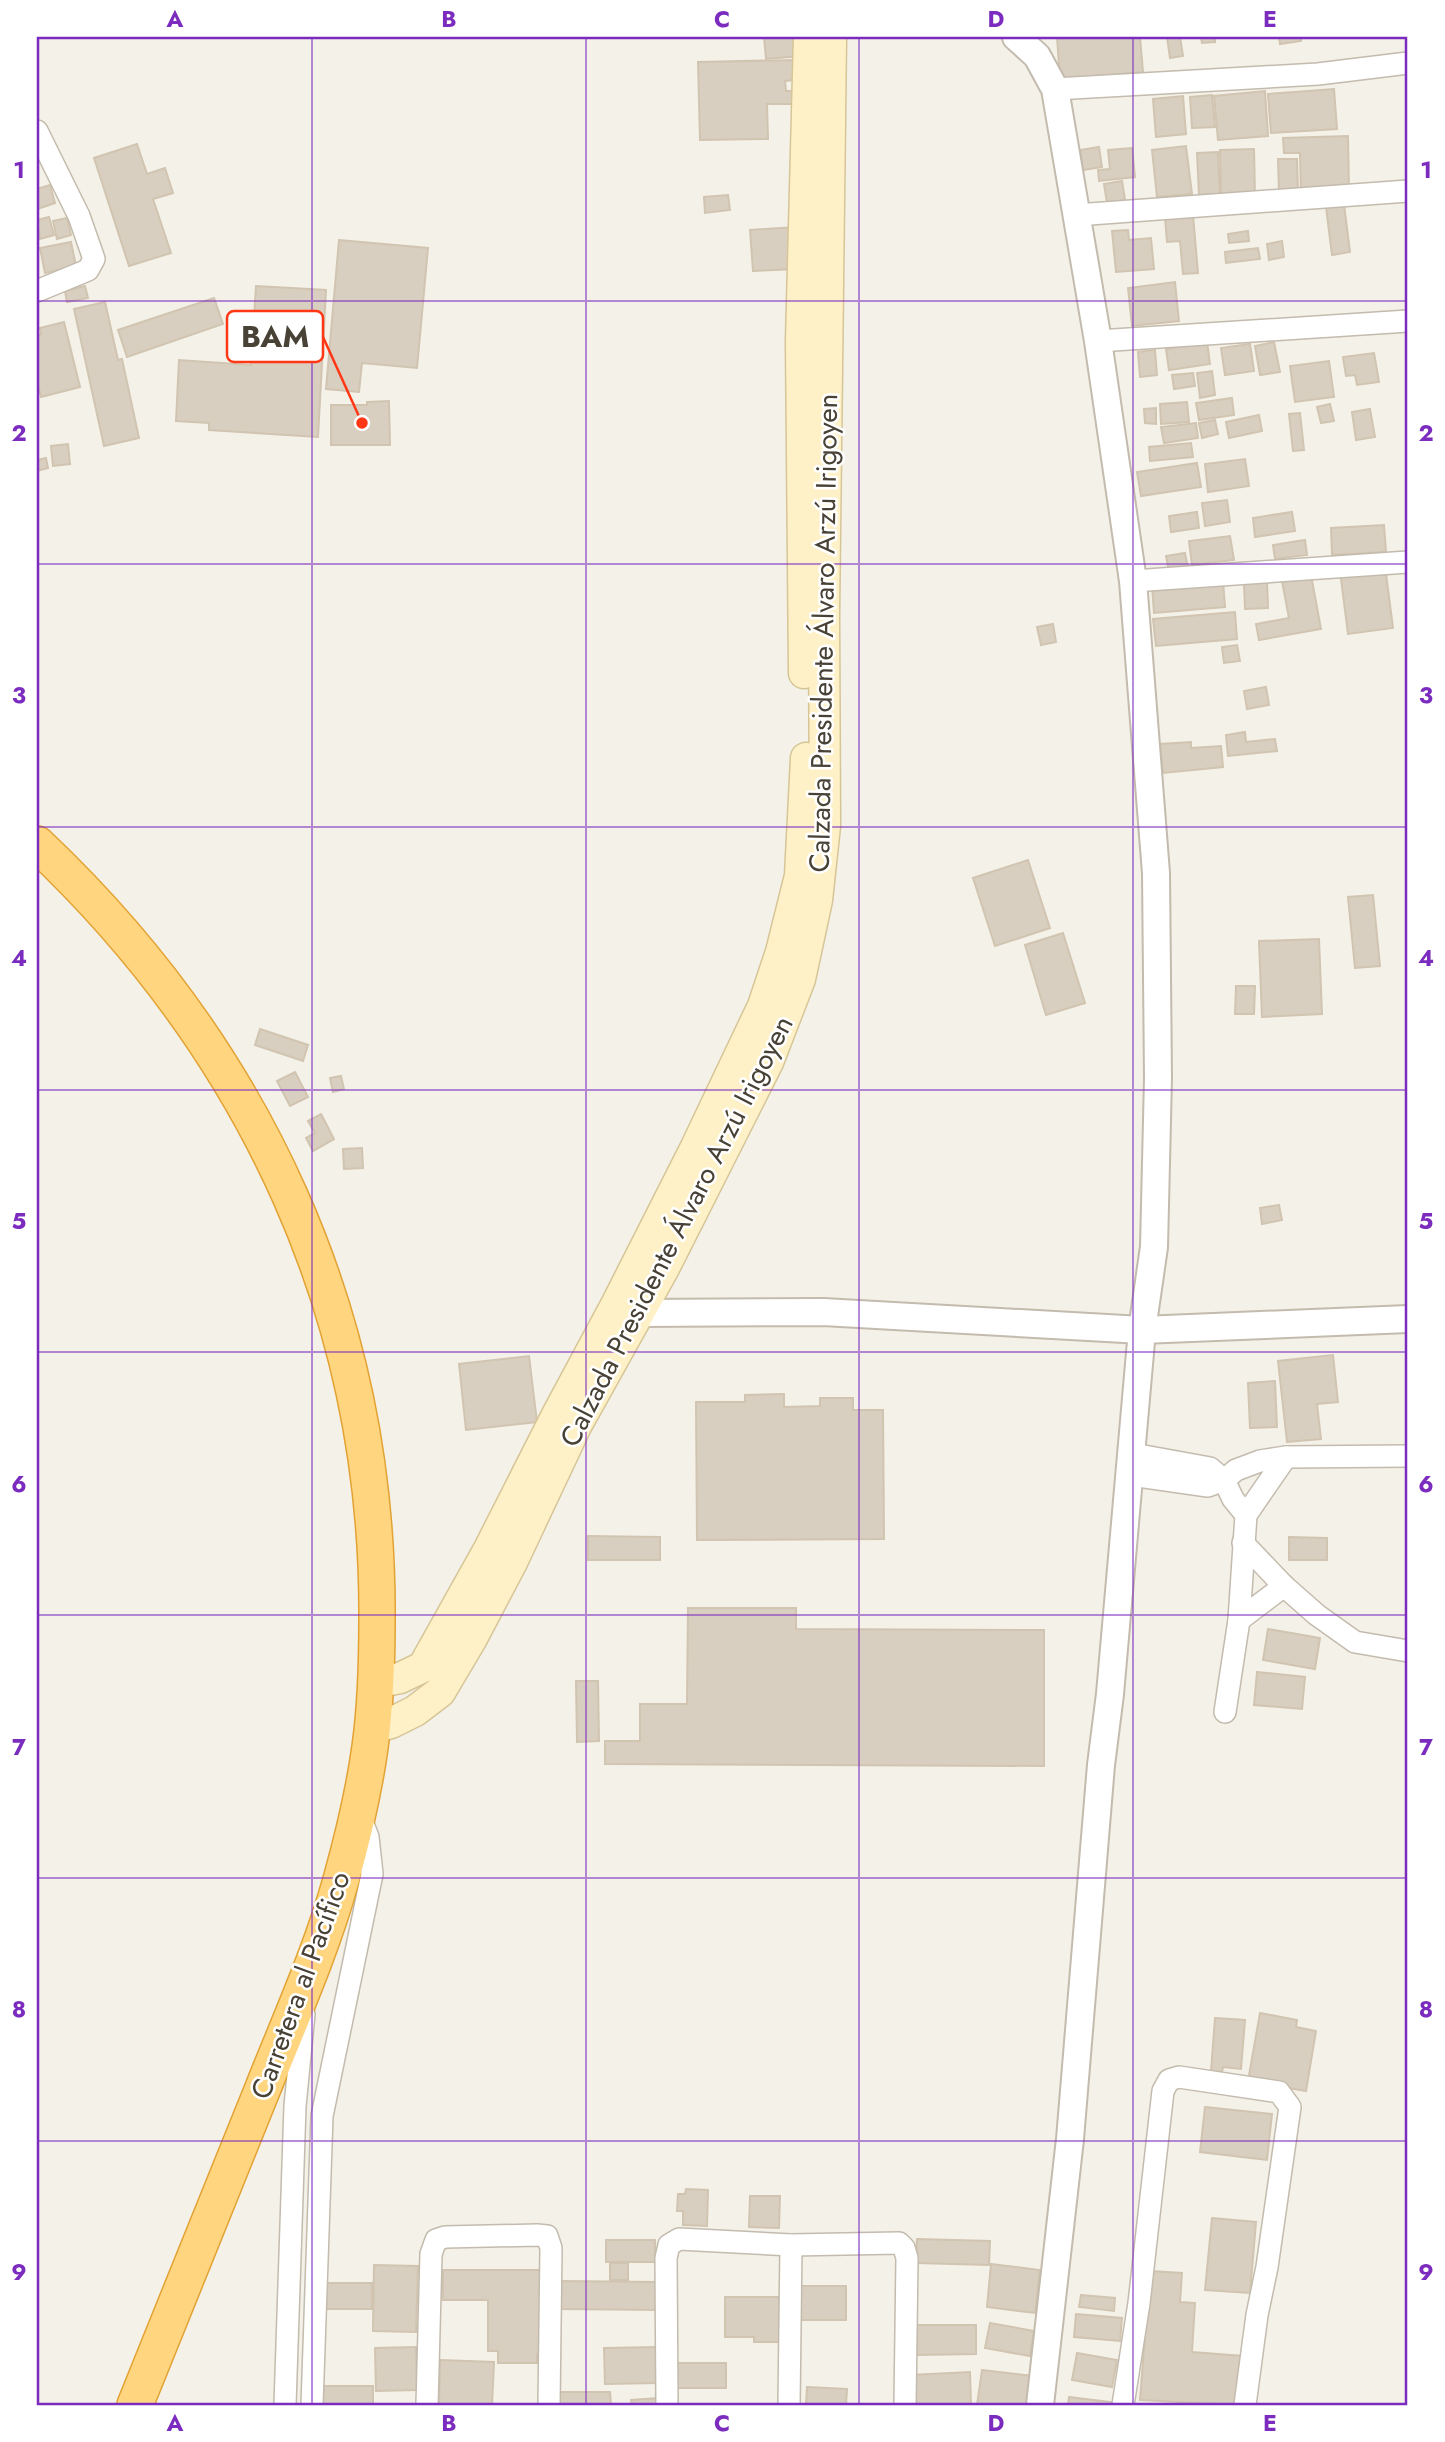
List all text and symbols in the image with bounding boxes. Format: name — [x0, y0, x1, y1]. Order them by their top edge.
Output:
text: A — [166, 2, 184, 36]
text: B — [441, 2, 457, 36]
text: C — [714, 2, 730, 36]
text: D — [988, 2, 1005, 36]
text: E — [1263, 2, 1277, 36]
text: 1 — [13, 153, 25, 187]
text: 1 — [1420, 153, 1432, 187]
callout: BAM — [227, 311, 323, 362]
text: BAM — [241, 315, 309, 358]
street label: Calzada Presidente Álvaro Arzú Irigoyen — [799, 393, 848, 873]
text: 2 — [11, 416, 27, 450]
text: 2 — [1418, 416, 1434, 450]
text: 3 — [12, 678, 26, 712]
text: 3 — [1419, 678, 1433, 712]
text: 4 — [11, 941, 27, 975]
text: 4 — [1418, 941, 1434, 975]
street label: Calzada Presidente Álvaro Arzú Irigoyen — [549, 1009, 803, 1454]
text: 5 — [12, 1204, 26, 1238]
text: 5 — [1419, 1204, 1433, 1238]
text: 6 — [11, 1467, 27, 1501]
text: 6 — [1418, 1467, 1434, 1501]
text: 7 — [12, 1730, 26, 1764]
text: 7 — [1419, 1730, 1433, 1764]
street label: Carretera al Pacífico — [240, 1866, 361, 2105]
text: 8 — [12, 1992, 26, 2026]
text: 8 — [1419, 1992, 1433, 2026]
text: 9 — [11, 2255, 27, 2289]
text: 9 — [1418, 2255, 1434, 2289]
text: A — [166, 2406, 184, 2440]
text: B — [441, 2406, 457, 2440]
text: C — [714, 2406, 730, 2440]
text: D — [988, 2406, 1005, 2440]
text: E — [1263, 2406, 1277, 2440]

